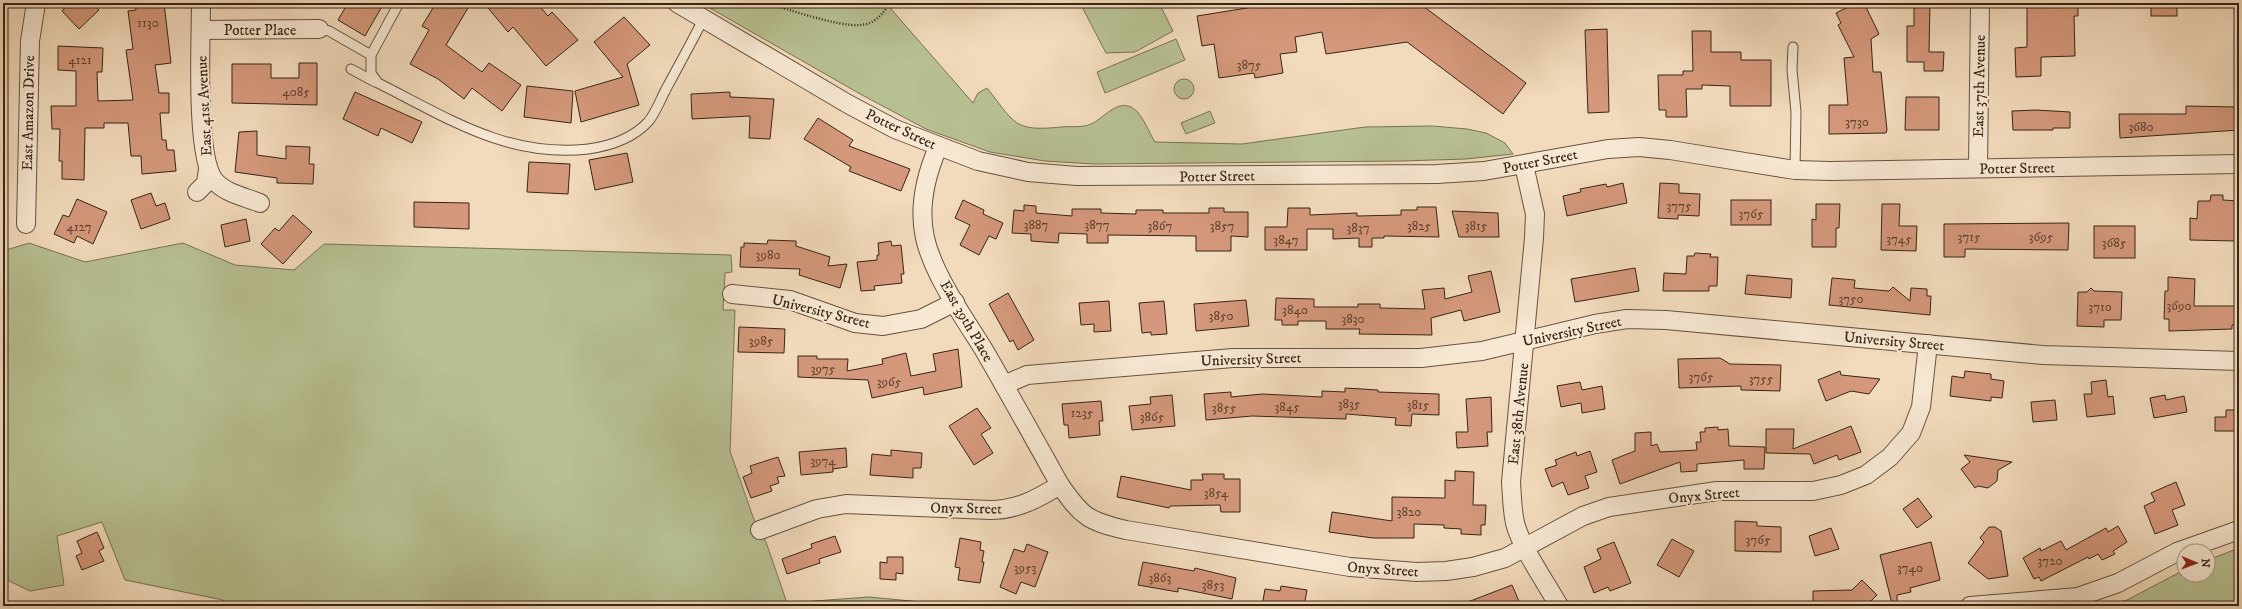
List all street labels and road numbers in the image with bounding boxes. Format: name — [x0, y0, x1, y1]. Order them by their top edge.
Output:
street label: Potter Place — [224, 21, 296, 40]
street label: East 37th Avenue — [1969, 35, 1990, 137]
street label: East Amazon Drive — [18, 55, 39, 171]
street label: East 41st Avenue — [192, 55, 217, 157]
street label: Potter Street — [862, 105, 939, 154]
street label: Potter Street — [1501, 145, 1579, 178]
street label: Potter Street — [1979, 158, 2055, 179]
street label: Potter Street — [1179, 166, 1255, 187]
street label: East 39th Place — [936, 277, 998, 365]
street label: University Street — [770, 290, 872, 333]
street label: University Street — [1521, 312, 1624, 351]
street label: University Street — [1843, 328, 1945, 355]
street label: University Street — [1200, 348, 1302, 371]
street label: East 38th Avenue — [1504, 362, 1533, 466]
street label: Onyx Street — [1668, 483, 1741, 508]
street label: Onyx Street — [930, 498, 1002, 519]
street label: Onyx Street — [1347, 558, 1420, 581]

